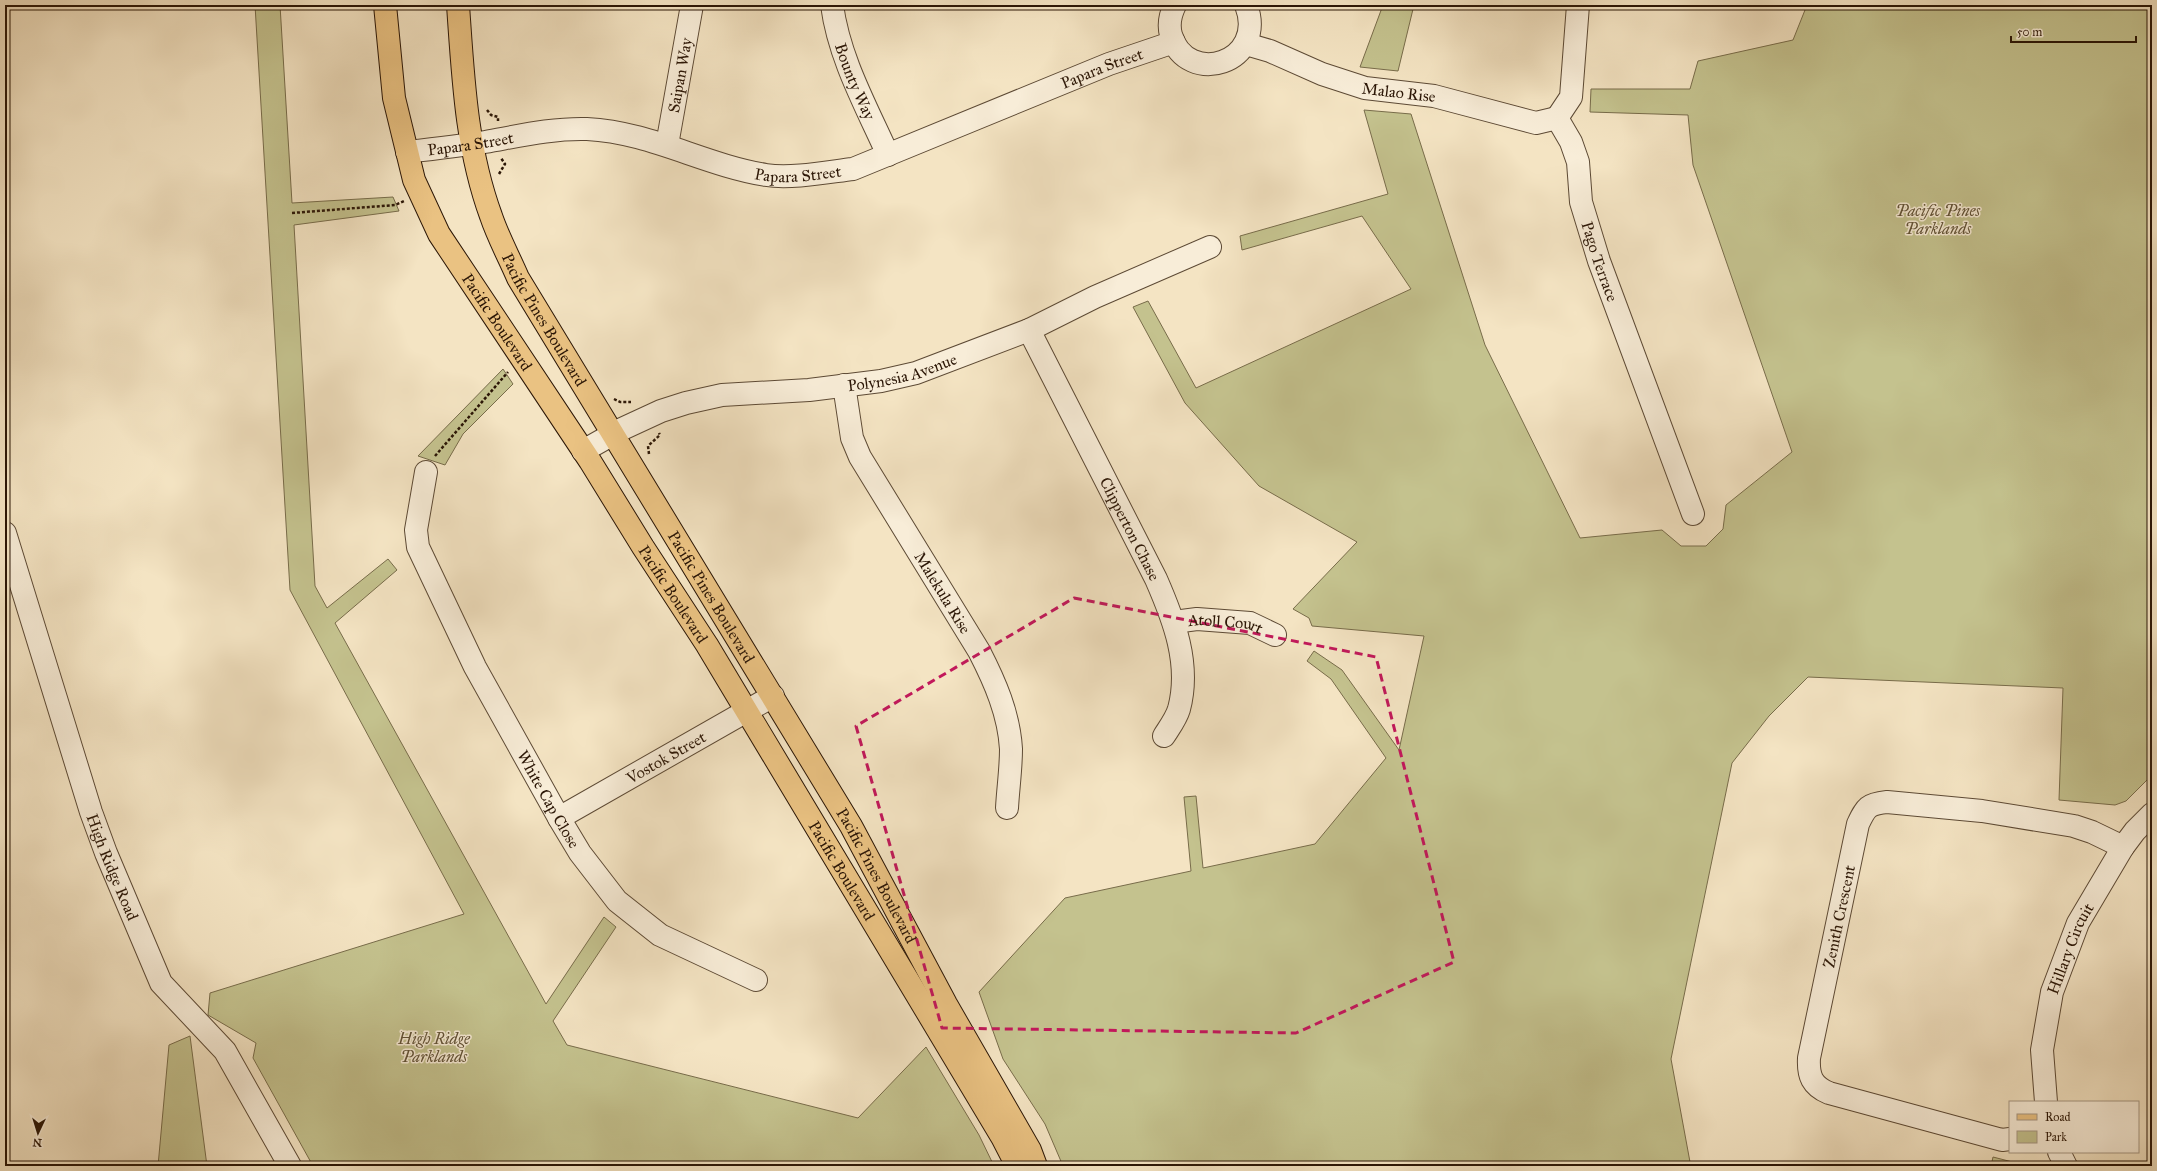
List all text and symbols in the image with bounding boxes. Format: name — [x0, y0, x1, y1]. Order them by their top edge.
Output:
scale bar — [2011, 18, 2136, 44]
text: 50 m — [2017, 25, 2042, 39]
street label: Saipan Way — [664, 36, 696, 114]
street label: Bounty Way — [831, 41, 879, 123]
street label: Papara Street — [1058, 44, 1146, 93]
street label: Malao Rise — [1361, 79, 1437, 106]
street label: Papara Street — [427, 128, 515, 160]
street label: Papara Street — [753, 162, 843, 186]
park label: Pacific Pines Parklands — [1896, 201, 1981, 238]
street label: Pago Terrace — [1577, 219, 1622, 305]
street label: Pacific Pines Boulevard — [498, 250, 590, 390]
street label: Pacific Boulevard — [458, 270, 536, 374]
street label: Polynesia Avenue — [846, 349, 960, 395]
street label: Clipperton Chase — [1096, 474, 1164, 584]
street label: Pacific Pines Boulevard — [664, 528, 759, 667]
street label: Pacific Boulevard — [634, 542, 712, 647]
street label: Malekula Rise — [910, 548, 975, 637]
street label: Atoll Court — [1186, 610, 1266, 638]
street label: Vostok Street — [622, 727, 710, 788]
street label: White Cap Close — [513, 747, 584, 852]
street label: Pacific Pines Boulevard — [832, 804, 921, 947]
street label: High Ridge Road — [82, 811, 142, 923]
street label: Pacific Boulevard — [805, 818, 879, 924]
street label: Zenith Crescent — [1819, 863, 1859, 970]
street label: Hillary Circuit — [2043, 899, 2098, 997]
park label: High Ridge Parklands — [397, 1029, 471, 1066]
legend — [2009, 1101, 2139, 1153]
text: Road — [2045, 1110, 2071, 1124]
north arrow — [18, 1113, 58, 1153]
text: Park — [2045, 1130, 2067, 1144]
text: N — [32, 1136, 42, 1149]

